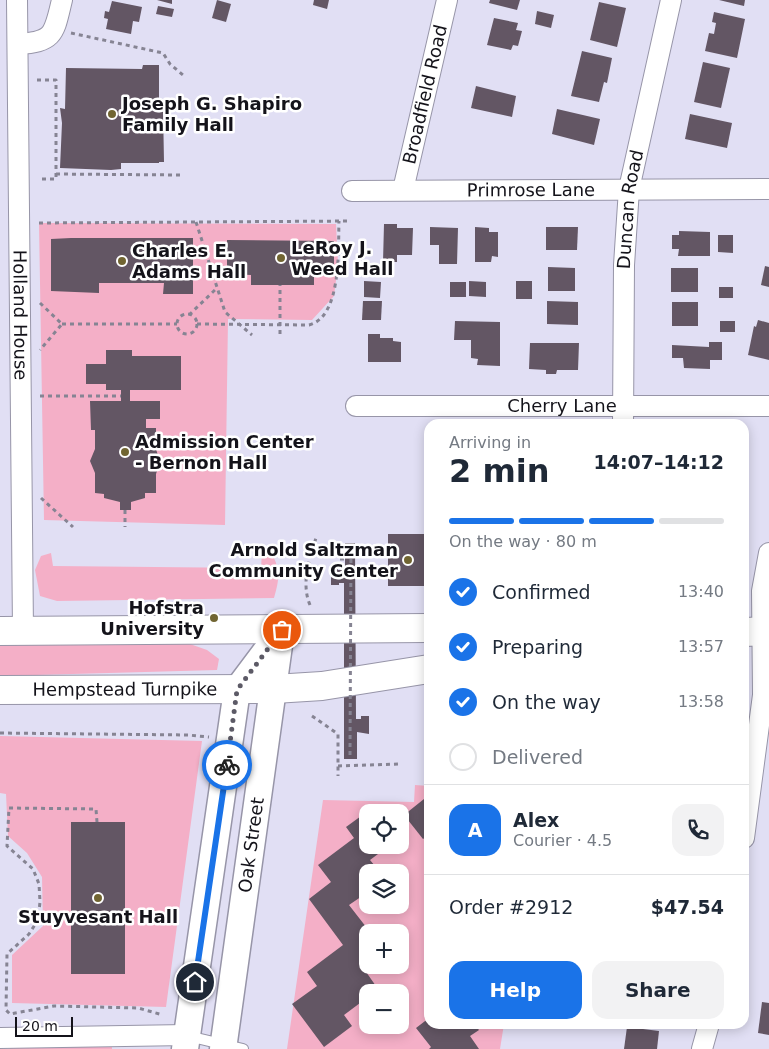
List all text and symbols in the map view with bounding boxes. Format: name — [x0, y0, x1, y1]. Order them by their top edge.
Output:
street label: Broadfield Road — [398, 23, 451, 166]
place label: Joseph G. Shapiro Family Hall — [120, 93, 302, 135]
marker: Joseph G. Shapiro Family Hall — [106, 108, 118, 120]
street label: Duncan Road — [613, 148, 647, 270]
street label: Primrose Lane — [467, 179, 595, 200]
place label: LeRoy J. Weed Hall — [291, 237, 393, 279]
place label: Charles E. Adams Hall — [132, 240, 246, 282]
street label: Holland House — [9, 250, 32, 380]
marker: LeRoy J. Weed Hall — [275, 252, 287, 264]
marker: Charles E. Adams Hall — [116, 255, 128, 267]
street label: Cherry Lane — [507, 395, 617, 416]
place label: Admission Center - Bernon Hall — [135, 431, 314, 473]
text: Arriving in — [449, 433, 531, 452]
marker: Admission Center - Bernon Hall — [119, 446, 131, 458]
text: 14:07–14:12 — [594, 451, 724, 473]
text: 2 min — [449, 452, 550, 490]
text: On the way · 80 m — [449, 532, 597, 551]
place label: Arnold Saltzman Community Center — [209, 539, 398, 581]
marker: Arnold Saltzman Community Center — [402, 554, 414, 566]
icon: check — [449, 578, 477, 606]
text: Confirmed — [492, 581, 591, 603]
text: 13:40 — [678, 582, 724, 601]
place label: Hofstra University — [100, 597, 204, 639]
pin — [261, 609, 303, 651]
marker: Hofstra University — [208, 612, 220, 624]
icon: bag — [268, 616, 296, 644]
icon: check — [449, 633, 477, 661]
text: Preparing — [492, 636, 583, 658]
text: 13:57 — [678, 637, 724, 656]
street label: Hempstead Turnpike — [33, 678, 217, 700]
icon: check — [449, 688, 477, 716]
text: On the way — [492, 691, 601, 713]
text: 13:58 — [678, 692, 724, 711]
courier — [202, 740, 252, 790]
text: Delivered — [492, 746, 583, 768]
icon: bike — [213, 751, 241, 779]
street label: Oak Street — [234, 796, 268, 894]
map controls — [359, 804, 409, 1034]
button: locate — [359, 804, 409, 854]
button: phone — [672, 804, 724, 856]
text: Alex — [513, 809, 559, 831]
text: A — [468, 819, 482, 841]
text: Courier · 4.5 — [513, 831, 612, 850]
button: layers — [359, 864, 409, 914]
marker: Stuyvesant Hall — [92, 892, 104, 904]
text: Order #2912 — [449, 896, 573, 918]
text: $47.54 — [651, 896, 724, 918]
place label: Stuyvesant Hall — [18, 906, 178, 927]
button: + — [359, 924, 409, 974]
pin — [174, 961, 216, 1003]
button: Help — [449, 961, 582, 1019]
button: Share — [592, 961, 724, 1019]
icon: home — [181, 968, 209, 996]
button: − — [359, 984, 409, 1034]
scale bar — [15, 1014, 72, 1037]
text: 20 m — [22, 1018, 58, 1034]

